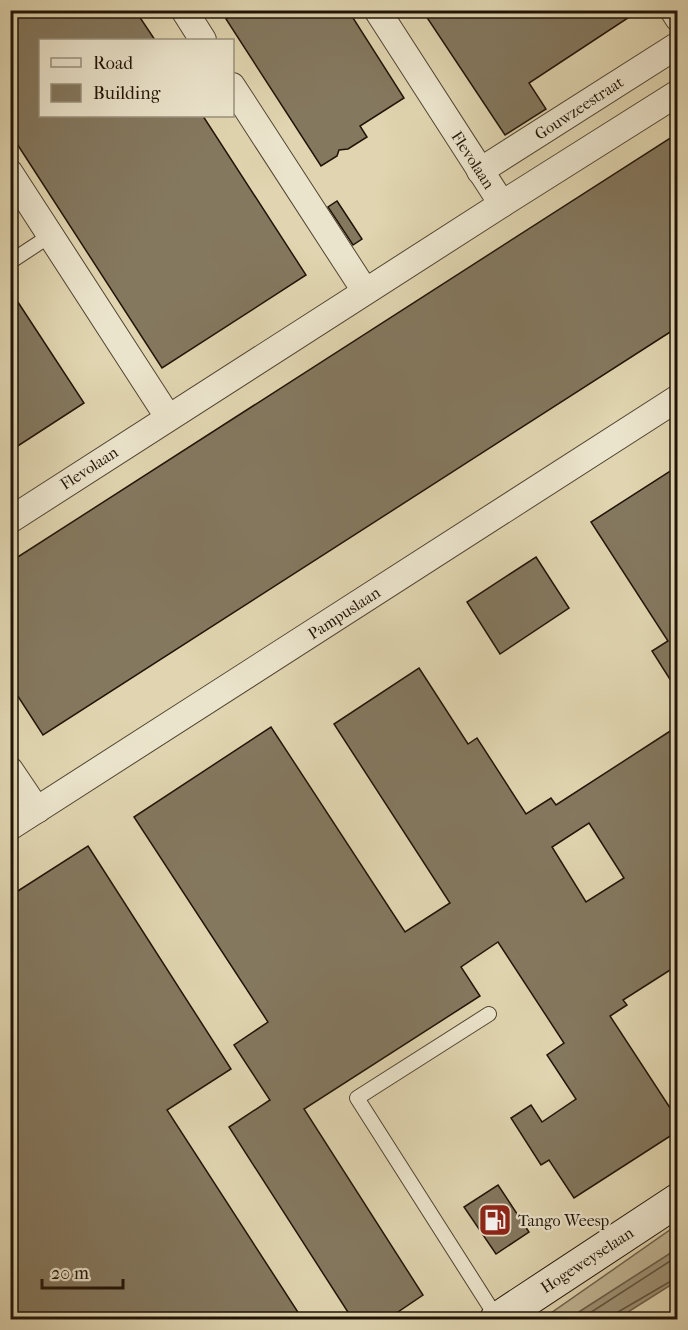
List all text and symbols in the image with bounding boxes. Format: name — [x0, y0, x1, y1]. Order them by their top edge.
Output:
legend — [39, 39, 234, 117]
text: Road — [93, 53, 133, 74]
street label: Gouwzeestraat — [531, 72, 627, 144]
text: Building — [93, 83, 161, 104]
street label: Flevolaan — [447, 128, 499, 193]
street label: Flevolaan — [57, 442, 122, 494]
street label: Pampuslaan — [304, 582, 384, 643]
fuel station icon: Tango Weesp — [477, 1202, 513, 1238]
place label: Tango Weesp — [518, 1211, 610, 1230]
street label: Hogeweyselaan — [537, 1223, 638, 1297]
scale bar — [42, 1252, 123, 1290]
text: 20 m — [51, 1263, 89, 1284]

